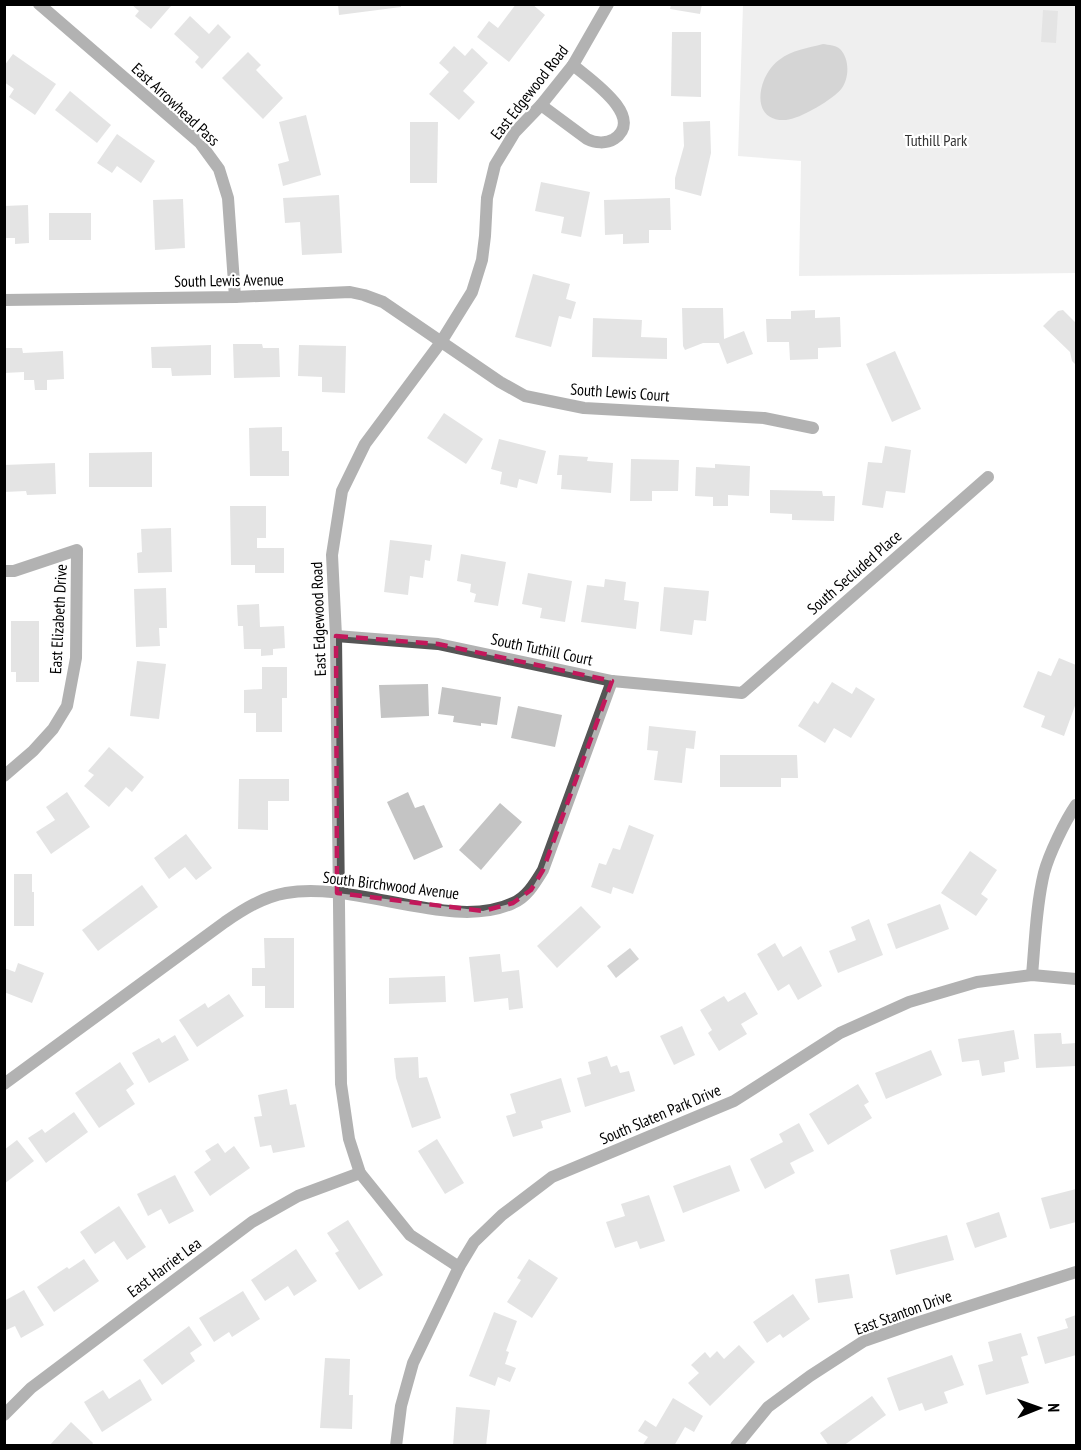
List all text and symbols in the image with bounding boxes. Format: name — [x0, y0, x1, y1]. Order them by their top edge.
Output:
street label: East Edgewood Road — [486, 41, 572, 143]
street label: East Arrowhead Pass — [128, 58, 224, 150]
park label: Tuthill Park — [905, 130, 968, 150]
street label: South Lewis Avenue — [174, 269, 284, 291]
street label: South Lewis Court — [570, 379, 671, 405]
street label: South Secluded Place — [803, 526, 905, 618]
street label: East Edgewood Road — [306, 561, 330, 677]
street label: East Elizabeth Drive — [45, 563, 71, 675]
street label: South Tuthill Court — [489, 628, 595, 670]
street label: South Birchwood Avenue — [322, 867, 460, 903]
street label: South Slaten Park Drive — [596, 1079, 724, 1149]
street label: East Harriet Lea — [123, 1233, 205, 1301]
street label: East Stanton Drive — [852, 1285, 954, 1339]
north arrow — [1009, 1378, 1069, 1438]
text: N — [1044, 1403, 1064, 1412]

